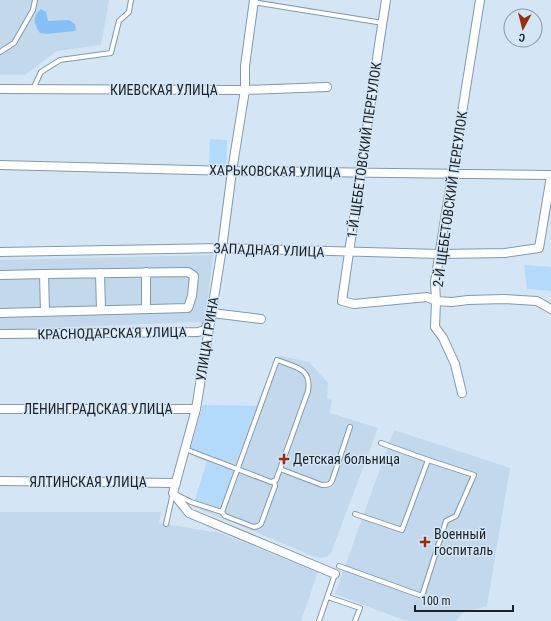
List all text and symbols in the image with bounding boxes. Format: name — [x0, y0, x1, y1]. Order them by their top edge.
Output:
north arrow — [503, 8, 543, 48]
text: С — [518, 31, 526, 44]
street label: 1-Й ЩЕБЕТОВСКИЙ ПЕРЕУЛОК — [344, 61, 384, 239]
street label: КИЕВСКАЯ УЛИЦА — [110, 82, 218, 98]
street label: 2-Й ЩЕБЕТОВСКИЙ ПЕРЕУЛОК — [430, 110, 470, 288]
street label: ХАРЬКОВСКАЯ УЛИЦА — [209, 162, 341, 180]
street label: ЗАПАДНАЯ УЛИЦА — [213, 240, 325, 260]
street label: УЛИЦА ГРИНА — [192, 296, 222, 382]
street label: КРАСНОДАРСКАЯ УЛИЦА — [37, 324, 187, 342]
street label: ЛЕНИНГРАДСКАЯ УЛИЦА — [23, 401, 173, 417]
place label: Детская больница — [293, 451, 400, 467]
marker: Детская больница — [278, 453, 290, 465]
street label: ЯЛТИНСКАЯ УЛИЦА — [29, 474, 147, 490]
place label: Военный госпиталь — [434, 526, 494, 558]
marker: Военный госпиталь — [419, 536, 431, 548]
scale bar — [415, 587, 513, 613]
text: 100 m — [421, 594, 451, 608]

